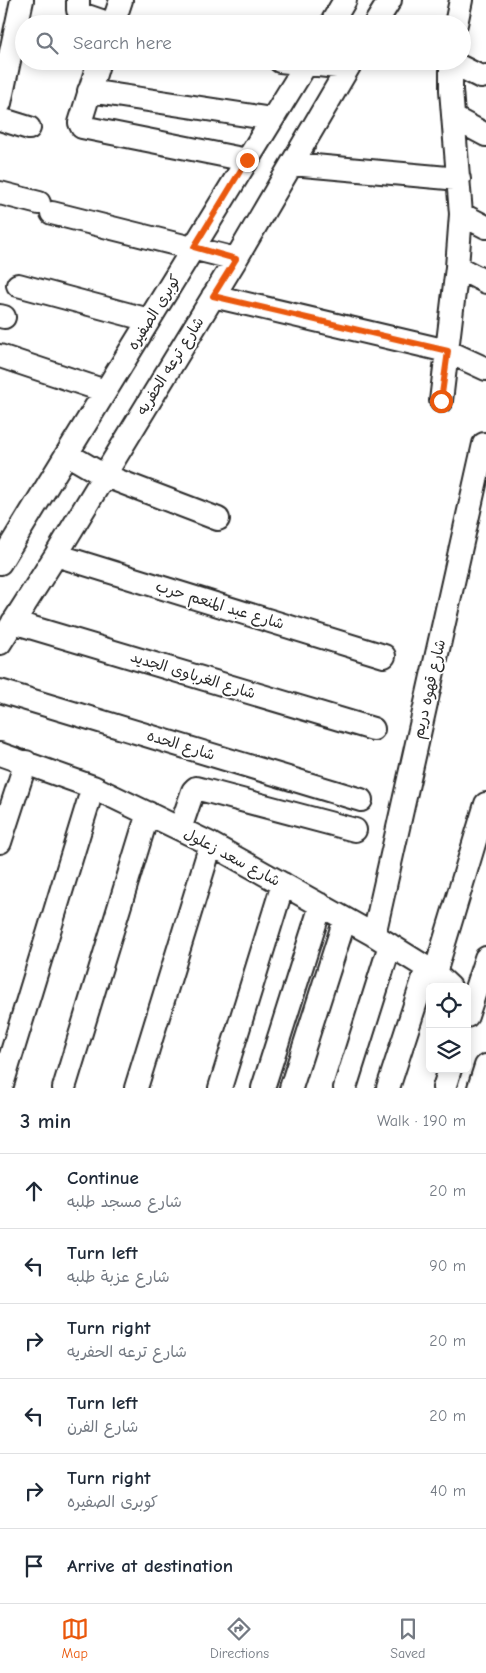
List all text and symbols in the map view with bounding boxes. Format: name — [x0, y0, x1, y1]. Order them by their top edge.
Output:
search box — [15, 15, 471, 70]
icon: search — [33, 29, 61, 57]
text: Search here — [73, 32, 172, 54]
route end — [236, 149, 259, 172]
street label: كوبرى الصفيره — [124, 271, 185, 354]
street label: شارع ترعه الحفريه — [133, 314, 208, 419]
route start — [430, 390, 453, 413]
street label: شارع عبد المنعم حرب — [153, 577, 286, 636]
street label: شارع قهوه دريم — [409, 638, 452, 741]
street label: شارع الغرباوى الجديد — [128, 647, 258, 704]
street label: شارع الحده — [144, 726, 217, 765]
street label: شارع سعد زعلول — [180, 824, 283, 891]
map controls — [426, 983, 471, 1073]
button: locate — [426, 983, 471, 1028]
button: layers — [426, 1028, 471, 1073]
text: 3 min — [20, 1109, 71, 1133]
text: Walk · 190 m — [377, 1112, 466, 1130]
text: Continue — [67, 1167, 139, 1189]
icon: ahead — [20, 1177, 48, 1205]
text: 20 m — [429, 1182, 466, 1200]
text: شارع مسجد طلبه — [67, 1193, 182, 1211]
text: Turn left — [67, 1242, 138, 1264]
icon: left — [20, 1252, 48, 1280]
text: 90 m — [429, 1257, 466, 1275]
text: شارع عزبة طلبه — [67, 1268, 170, 1286]
text: Turn right — [67, 1317, 151, 1339]
icon: right — [20, 1327, 48, 1355]
text: 20 m — [429, 1332, 466, 1350]
text: شارع ترعه الحفريه — [67, 1343, 187, 1361]
text: Turn left — [67, 1392, 138, 1414]
icon: left — [20, 1402, 48, 1430]
text: 20 m — [429, 1407, 466, 1425]
text: شارع الفرن — [67, 1418, 138, 1436]
text: Turn right — [67, 1467, 151, 1489]
icon: right — [20, 1477, 48, 1505]
text: 40 m — [430, 1482, 466, 1500]
text: كوبرى الصفيره — [67, 1493, 158, 1511]
icon: arrive — [20, 1552, 48, 1580]
text: Arrive at destination — [67, 1555, 233, 1577]
tab: Map — [61, 1615, 89, 1662]
tab: Directions — [210, 1615, 269, 1662]
tab: Saved — [390, 1615, 425, 1662]

